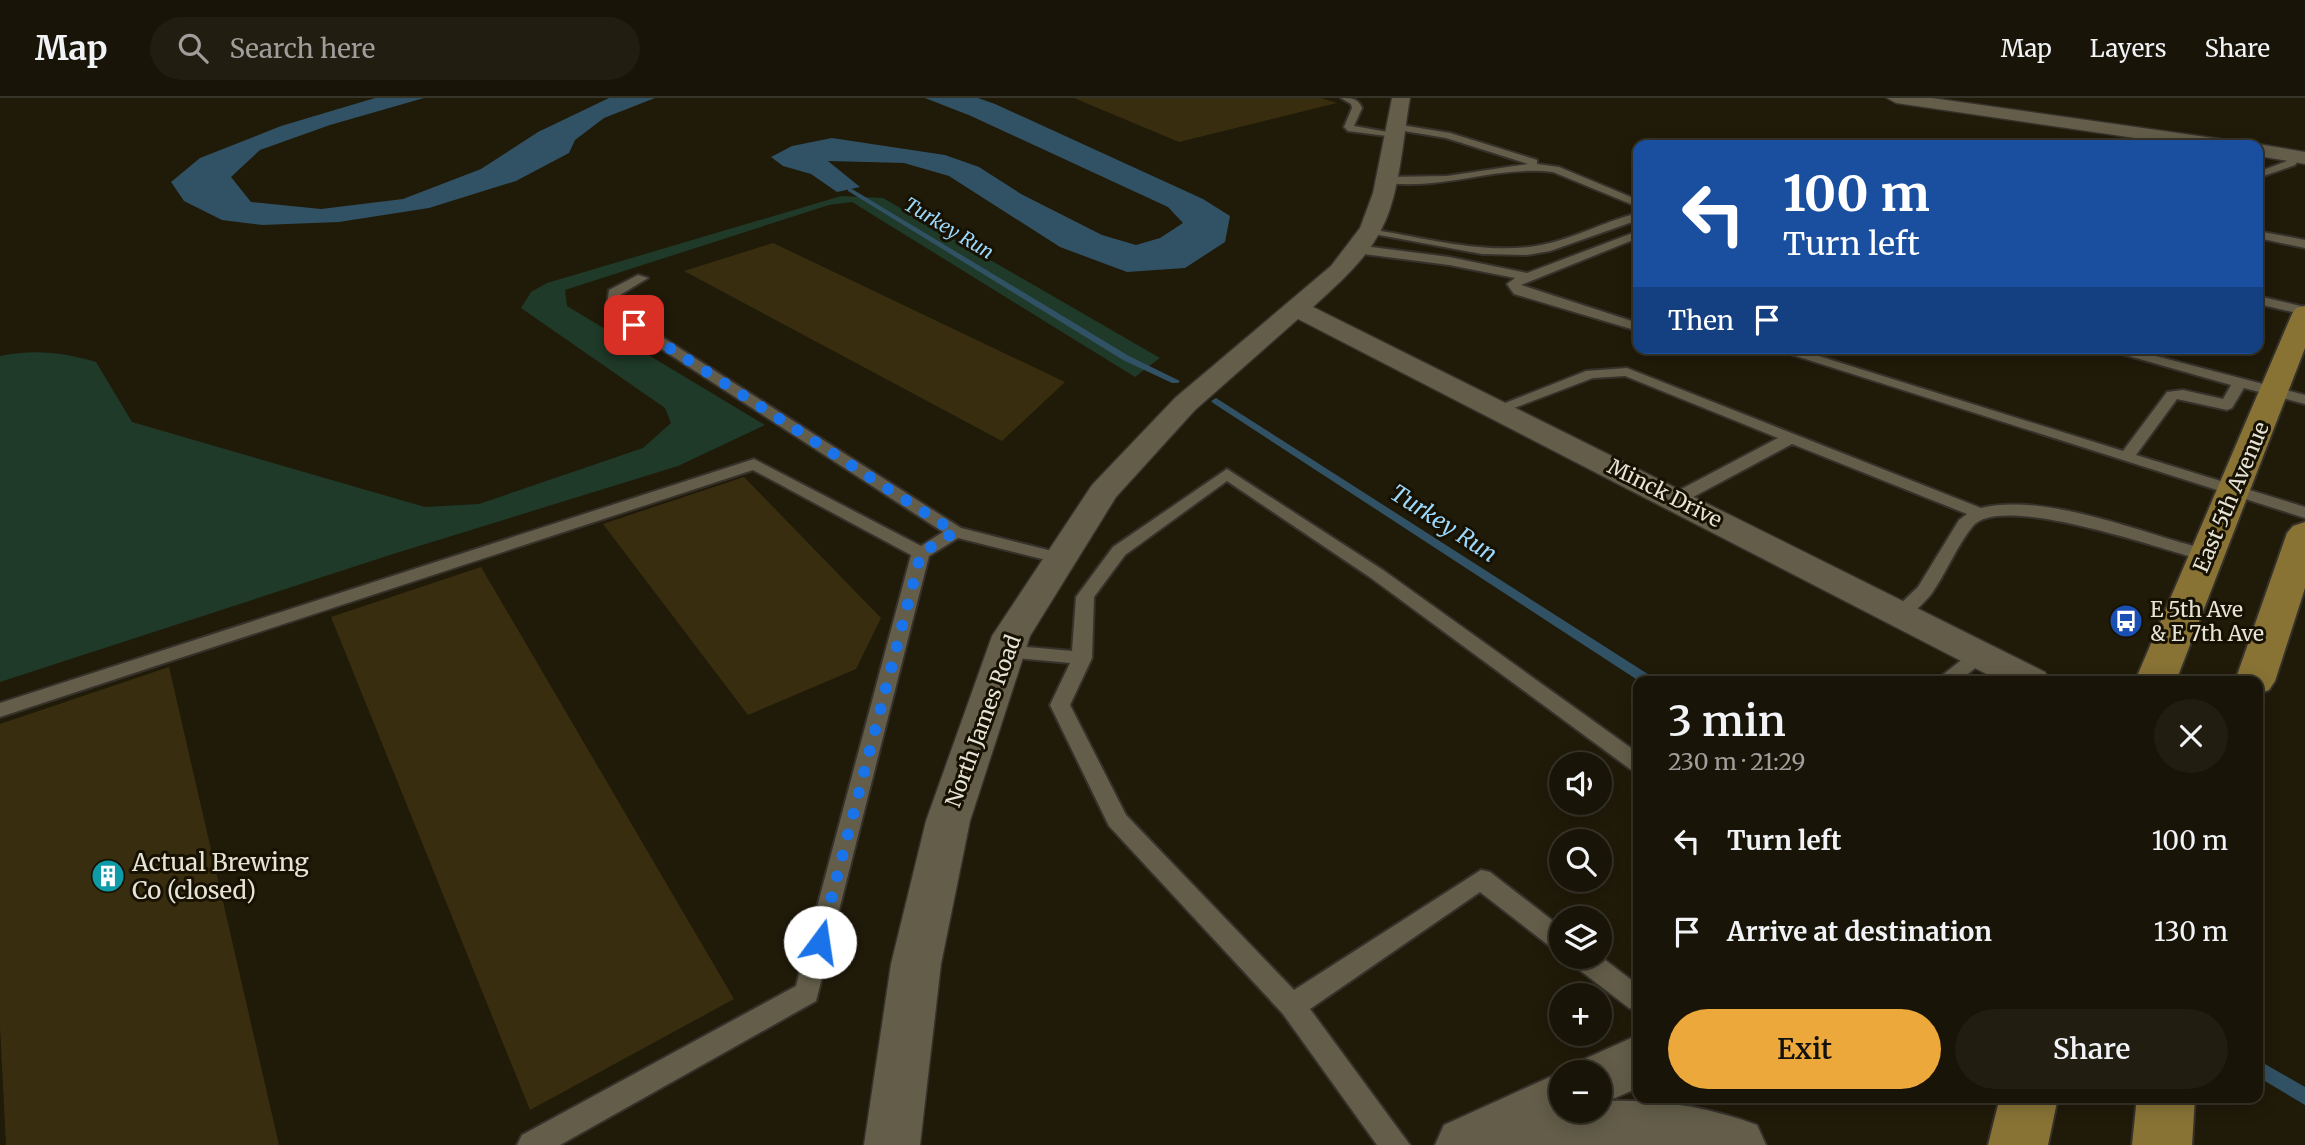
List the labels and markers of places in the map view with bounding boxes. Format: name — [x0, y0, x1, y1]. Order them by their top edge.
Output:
pin — [604, 295, 664, 355]
place label: E 5th Ave & E 7th Ave — [2150, 596, 2264, 647]
bus stop icon: E 5th Ave & E 7th Ave — [2107, 602, 2145, 640]
place label: Actual Brewing Co (closed) — [131, 847, 309, 906]
building icon: Actual Brewing Co (closed) — [89, 857, 127, 895]

